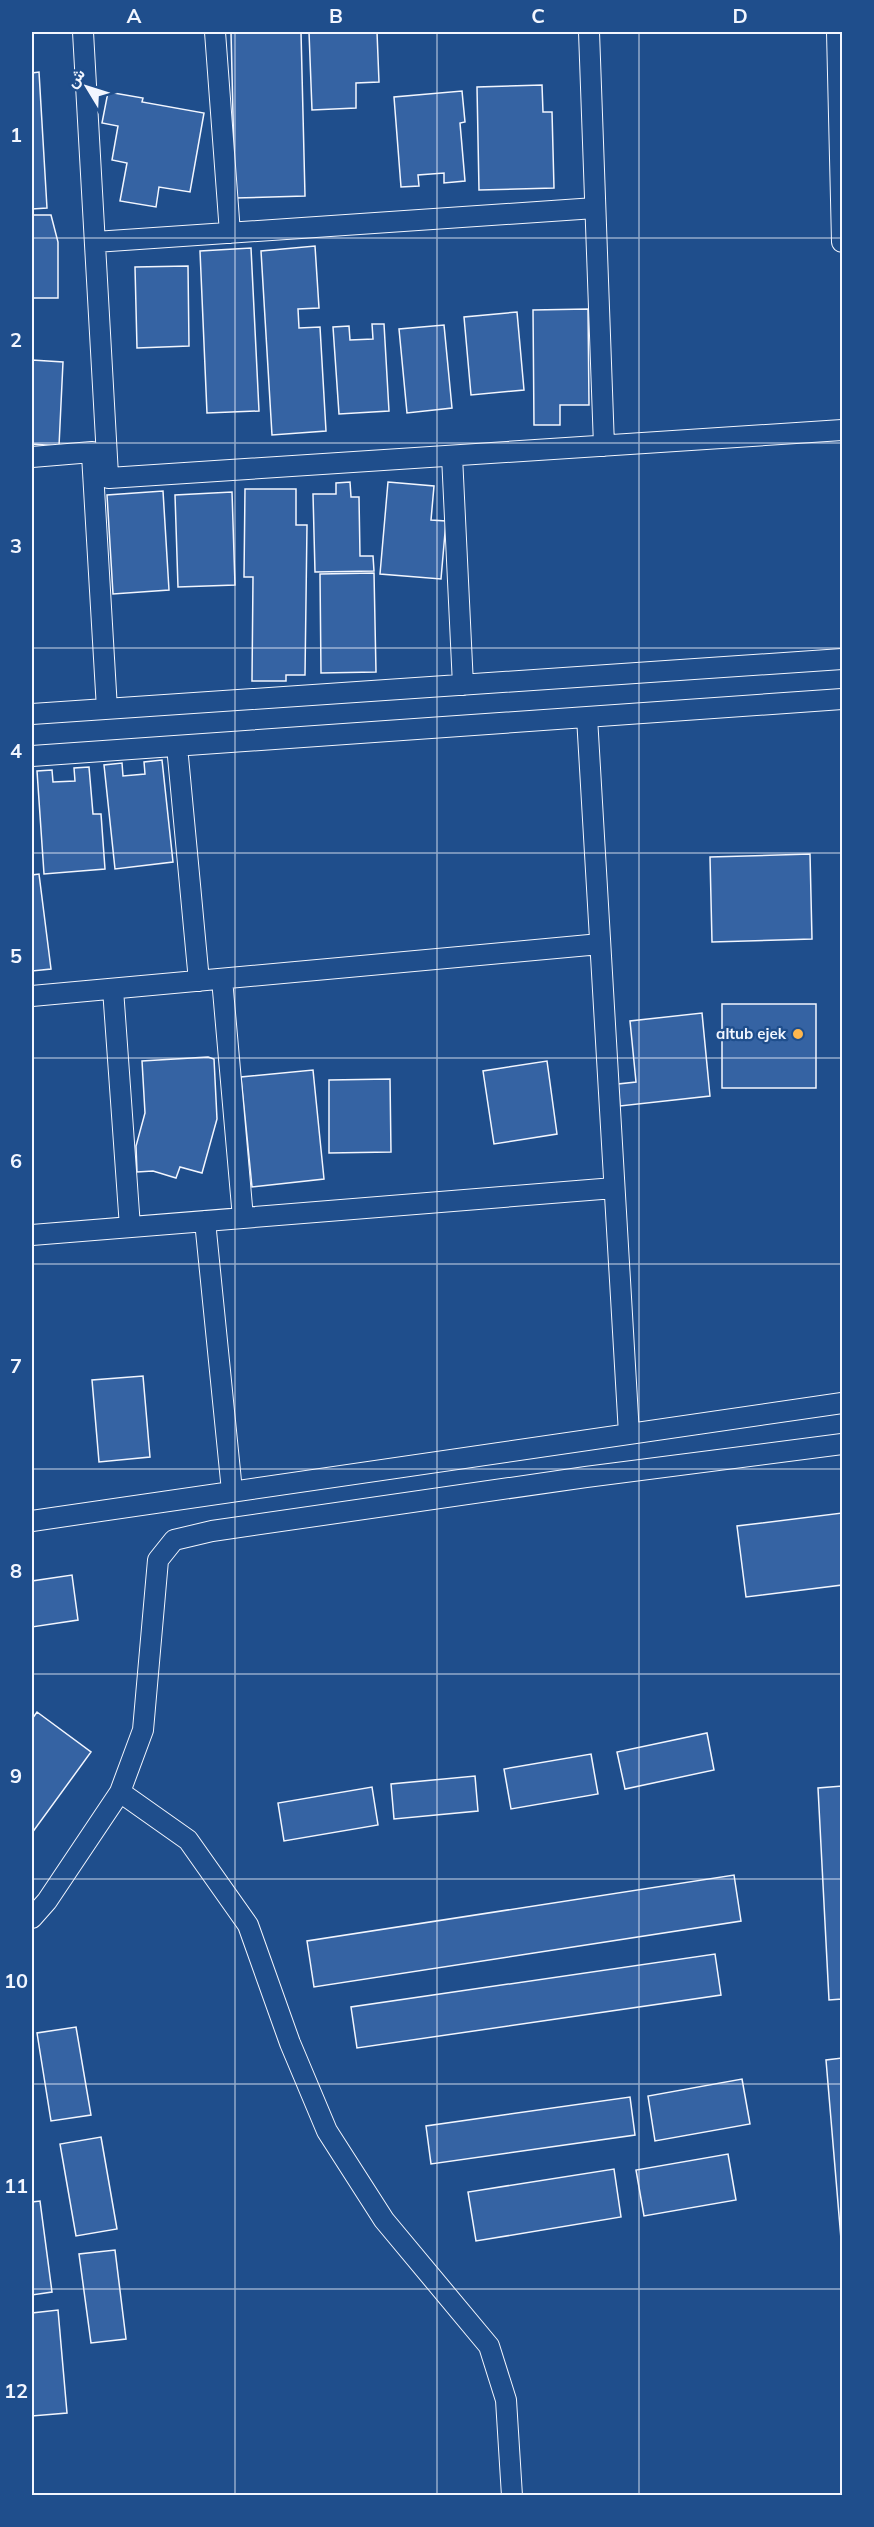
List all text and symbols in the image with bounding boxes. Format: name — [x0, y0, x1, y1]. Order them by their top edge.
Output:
text: A — [127, 3, 142, 28]
text: B — [329, 3, 343, 28]
text: C — [531, 3, 545, 28]
text: D — [732, 3, 748, 28]
north arrow — [57, 57, 117, 117]
text: ش — [61, 64, 89, 92]
text: 1 — [10, 122, 22, 147]
text: 2 — [10, 327, 22, 352]
text: 3 — [10, 533, 22, 558]
text: 4 — [10, 738, 22, 763]
text: 5 — [10, 943, 22, 968]
place label: altub ejek — [716, 1024, 787, 1043]
marker: altub ejek — [791, 1027, 805, 1041]
text: 6 — [10, 1148, 22, 1173]
text: 7 — [10, 1353, 22, 1378]
text: 8 — [10, 1558, 22, 1583]
text: 9 — [10, 1763, 22, 1788]
text: 10 — [4, 1968, 28, 1993]
text: 11 — [4, 2173, 28, 2198]
text: 12 — [4, 2378, 28, 2403]

